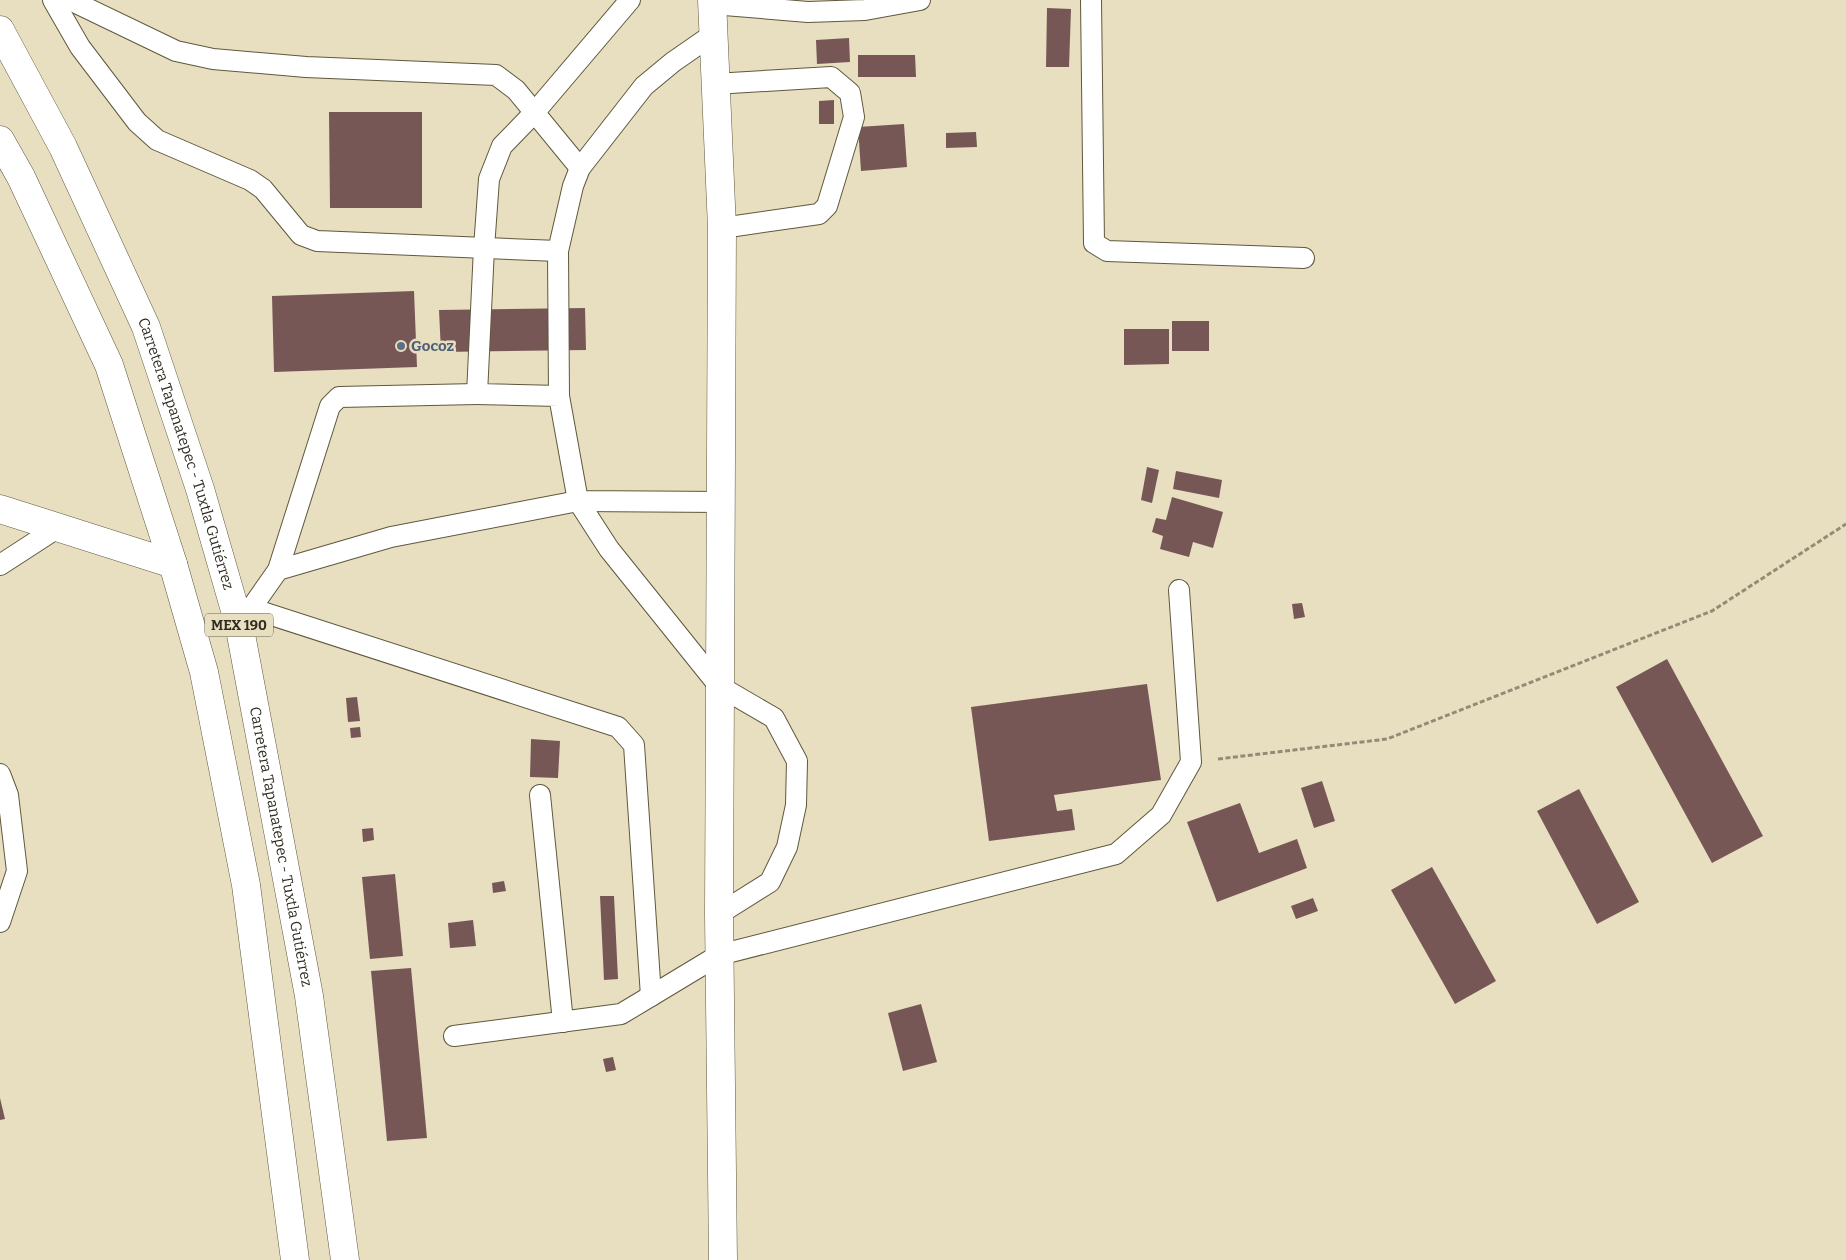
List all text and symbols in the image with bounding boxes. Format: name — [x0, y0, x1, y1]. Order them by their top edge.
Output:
street label: Carretera Tapanatepec - Tuxtla Gutiérrez — [134, 315, 238, 592]
place label: Gocoz — [411, 337, 455, 355]
marker: Gocoz — [395, 340, 407, 352]
road number: MEX 190 — [205, 614, 273, 636]
street label: Carretera Tapanatepec - Tuxtla Gutiérrez — [246, 705, 316, 988]

